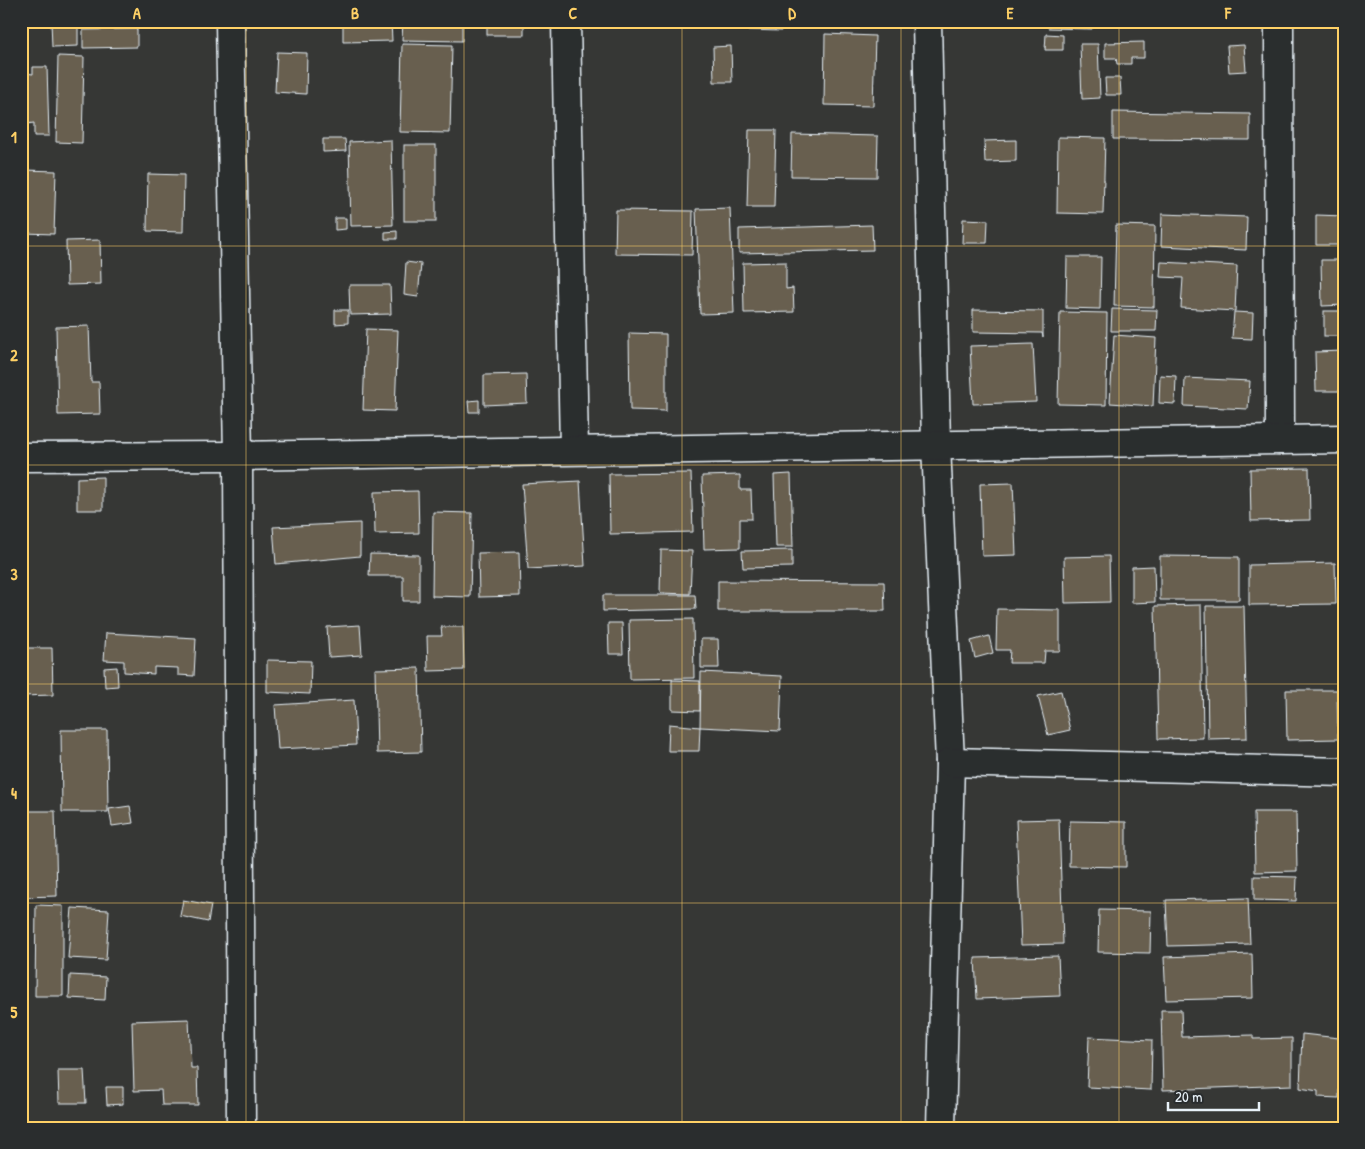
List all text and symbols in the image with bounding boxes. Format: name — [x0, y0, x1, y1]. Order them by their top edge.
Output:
text: A — [133, 2, 141, 24]
text: B — [351, 2, 359, 24]
text: C — [569, 2, 578, 24]
text: D — [788, 2, 796, 24]
text: E — [1006, 2, 1014, 24]
text: F — [1224, 2, 1232, 24]
text: 1 — [11, 126, 17, 148]
text: 2 — [10, 344, 18, 366]
text: 3 — [10, 563, 18, 585]
text: 4 — [11, 782, 17, 804]
text: 5 — [11, 1001, 18, 1023]
scale bar — [1168, 1079, 1259, 1111]
text: 20 m — [1175, 1086, 1202, 1107]

